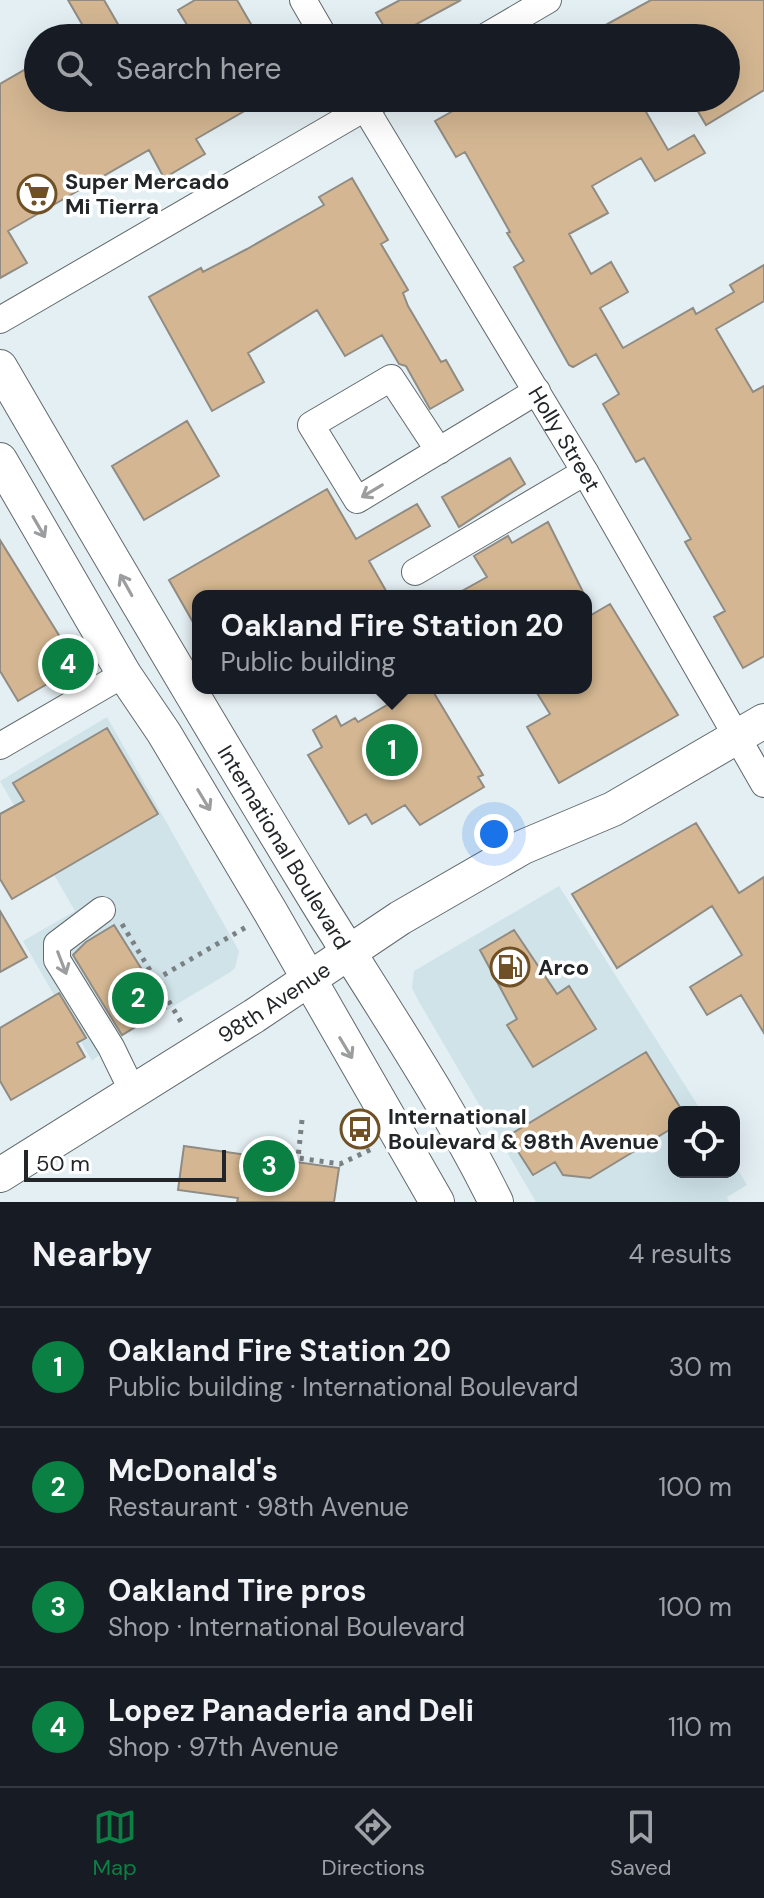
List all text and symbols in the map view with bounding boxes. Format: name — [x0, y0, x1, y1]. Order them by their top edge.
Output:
search box — [24, 24, 740, 112]
icon: search — [52, 46, 96, 90]
text: Search here — [116, 49, 282, 88]
place label: Super Mercado Mi Tierra — [65, 167, 229, 221]
supermarket icon: Super Mercado Mi Tierra — [16, 173, 58, 215]
street label: Holly Street — [521, 381, 607, 497]
one-way arrow — [361, 484, 384, 500]
one-way arrow — [32, 515, 47, 539]
one-way arrow — [118, 574, 134, 597]
popup — [192, 590, 592, 694]
text: Oakland Fire Station 20 — [220, 606, 564, 645]
pin: 4 — [42, 634, 94, 694]
text: Public building — [220, 645, 396, 679]
pin: 1 — [366, 720, 418, 780]
street label: International Boulevard — [211, 740, 357, 955]
one-way arrow — [197, 788, 213, 811]
your location — [474, 814, 514, 854]
fuel station icon: Arco — [489, 946, 531, 988]
one-way arrow — [55, 950, 70, 975]
place label: Arco — [538, 953, 589, 982]
street label: 98th Avenue — [213, 955, 336, 1050]
pin: 2 — [112, 968, 164, 1028]
one-way arrow — [338, 1036, 354, 1059]
place label: International Boulevard & 98th Avenue — [388, 1102, 659, 1156]
map controls — [668, 1106, 740, 1178]
button: locate — [668, 1106, 740, 1178]
bus stop icon: International Boulevard & 98th Avenue — [339, 1108, 381, 1150]
pin: 3 — [243, 1136, 295, 1196]
scale bar — [24, 1146, 226, 1182]
text: 50 m — [36, 1149, 90, 1178]
text: Nearby — [32, 1232, 152, 1277]
text: 4 results — [628, 1237, 732, 1271]
text: Oakland Fire Station 20 — [108, 1331, 451, 1370]
text: 1 — [53, 1350, 63, 1384]
text: 30 m — [669, 1350, 732, 1384]
text: Public building · International Boulevard — [108, 1370, 578, 1404]
text: McDonald's — [108, 1451, 278, 1490]
text: 2 — [50, 1470, 66, 1504]
text: 100 m — [658, 1470, 732, 1504]
text: Restaurant · 98th Avenue — [108, 1490, 409, 1524]
text: Oakland Tire pros — [108, 1571, 366, 1610]
text: 3 — [50, 1590, 66, 1624]
text: 100 m — [658, 1590, 732, 1624]
text: Shop · International Boulevard — [108, 1610, 465, 1644]
text: Lopez Panaderia and Deli — [108, 1691, 474, 1730]
text: 4 — [50, 1710, 66, 1744]
text: 110 m — [668, 1710, 732, 1744]
text: Shop · 97th Avenue — [108, 1730, 339, 1764]
tab: Map — [92, 1805, 137, 1882]
tab: Directions — [322, 1805, 425, 1882]
tab: Saved — [610, 1805, 672, 1882]

